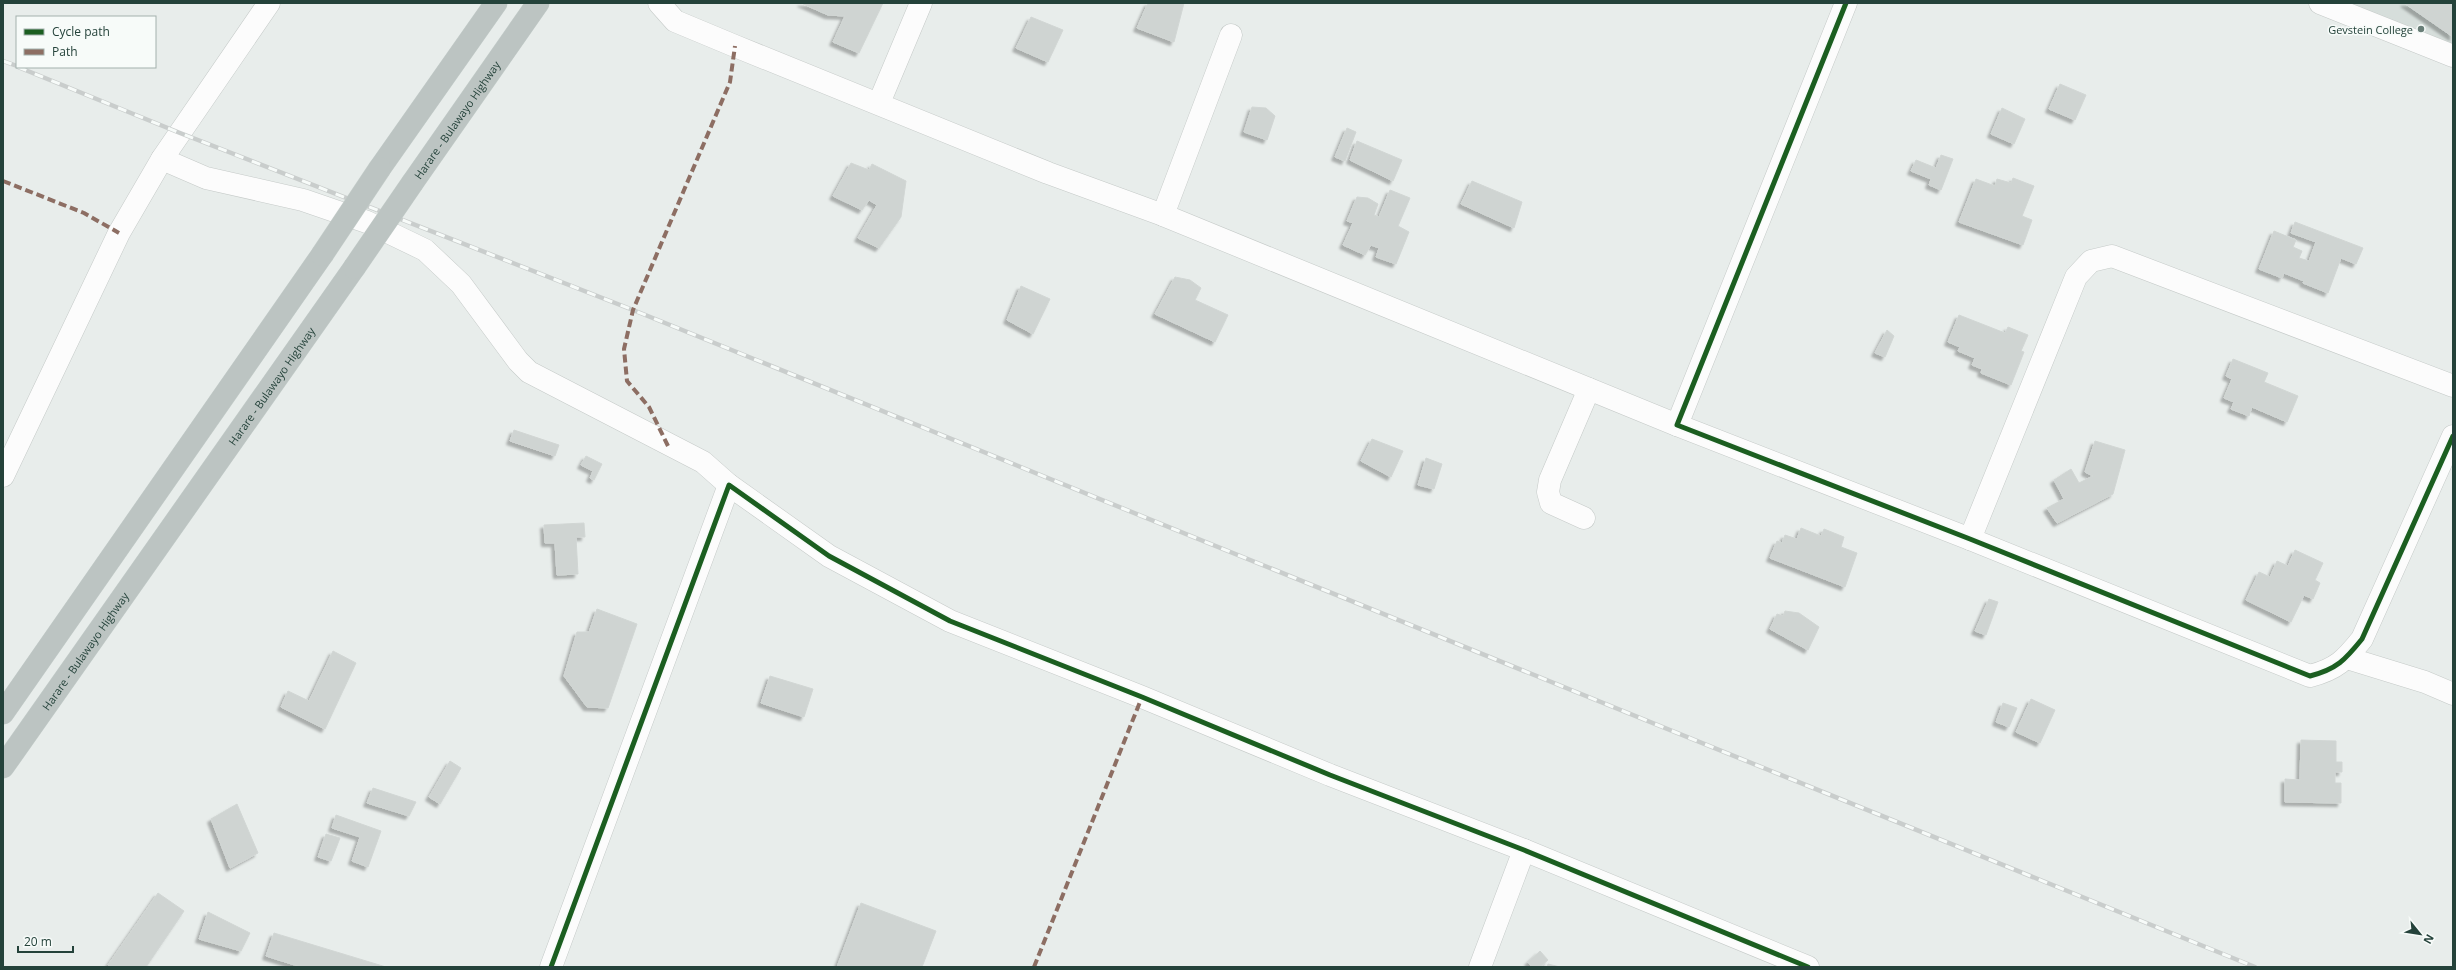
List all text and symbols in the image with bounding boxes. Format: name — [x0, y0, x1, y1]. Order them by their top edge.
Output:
legend — [16, 16, 156, 68]
place label: Gevstein College — [2328, 22, 2413, 37]
text: Cycle path — [52, 23, 110, 40]
marker: Gevstein College — [2416, 24, 2426, 34]
text: Path — [52, 43, 78, 60]
street label: Harare - Bulawayo Highway — [410, 57, 503, 182]
street label: Harare - Bulawayo Highway — [224, 323, 318, 448]
street label: Harare - Bulawayo Highway — [38, 588, 132, 713]
north arrow — [2400, 914, 2440, 954]
scale bar — [18, 928, 73, 954]
text: N — [2420, 932, 2438, 947]
text: 20 m — [24, 933, 52, 950]

